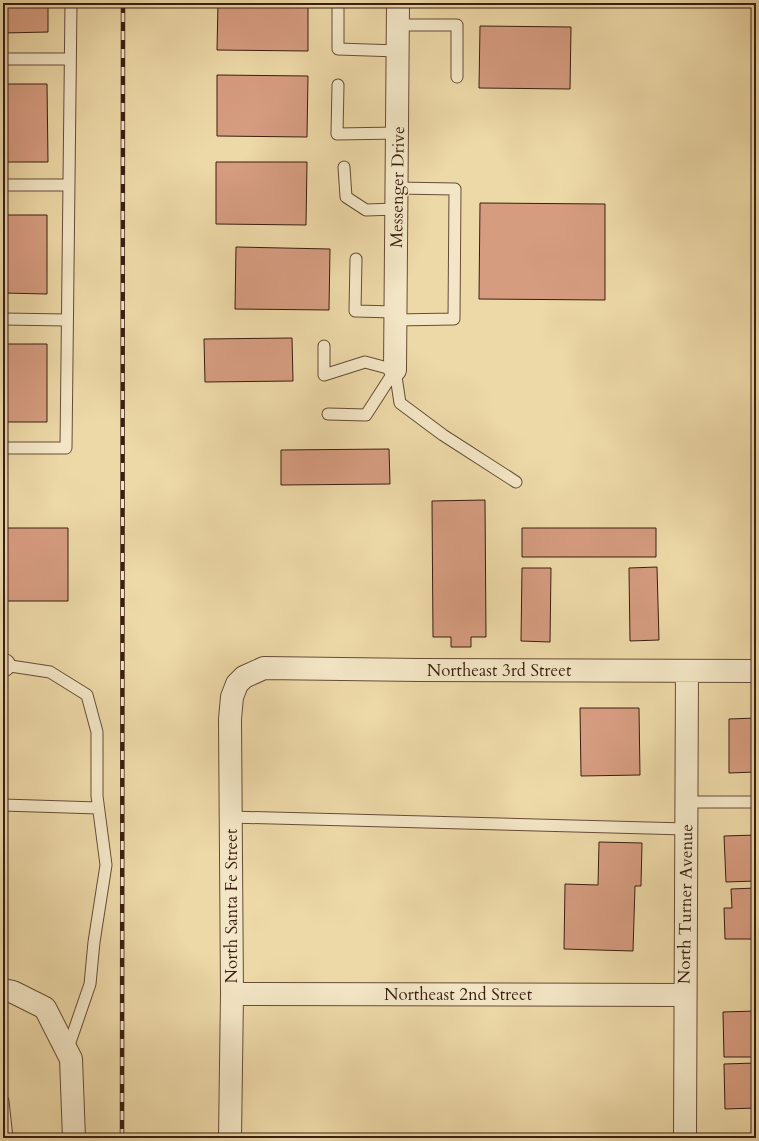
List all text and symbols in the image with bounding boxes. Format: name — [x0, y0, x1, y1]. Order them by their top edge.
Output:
street label: Messenger Drive — [385, 126, 410, 248]
street label: Northeast 3rd Street — [427, 659, 572, 682]
street label: North Turner Avenue — [673, 824, 698, 984]
street label: North Santa Fe Street — [220, 828, 243, 983]
street label: Northeast 2nd Street — [384, 983, 533, 1006]

